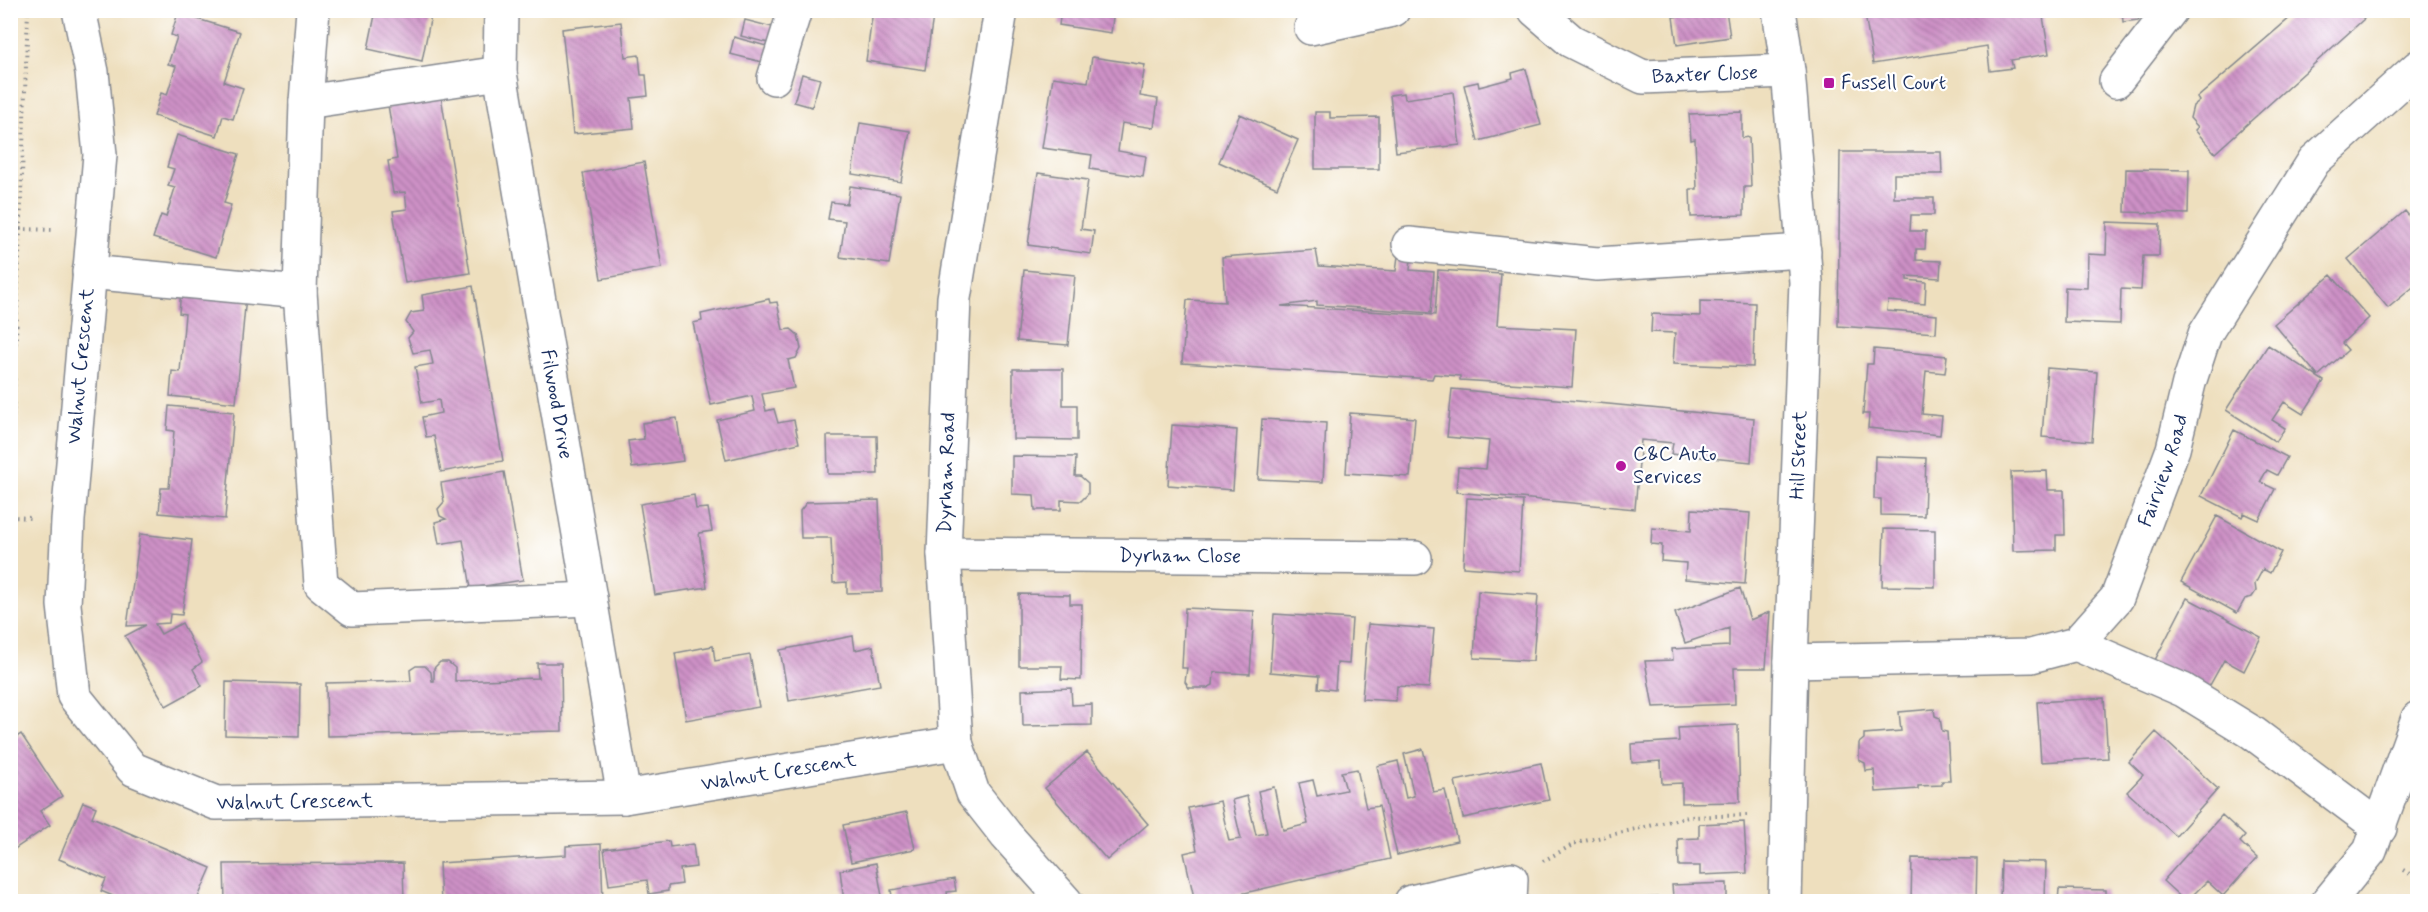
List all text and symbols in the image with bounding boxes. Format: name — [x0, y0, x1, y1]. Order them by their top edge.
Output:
street label: Baxter Close — [1651, 59, 1759, 90]
place label: Fussell Court — [1841, 70, 1946, 97]
marker: Fussell Court — [1822, 76, 1836, 90]
street label: Walnut Crescent — [61, 287, 101, 445]
street label: Filwood Drive — [534, 347, 579, 461]
street label: Hill Street — [1784, 410, 1814, 500]
street label: Dyrham Road — [931, 412, 963, 534]
street label: Fairview Road — [2131, 412, 2194, 531]
place label: C&C Auto Services — [1633, 441, 1717, 491]
marker: C&C Auto Services — [1614, 459, 1628, 473]
street label: Dyrham Close — [1119, 542, 1241, 570]
street label: Walnut Crescent — [699, 746, 858, 798]
street label: Walnut Crescent — [216, 787, 373, 816]

